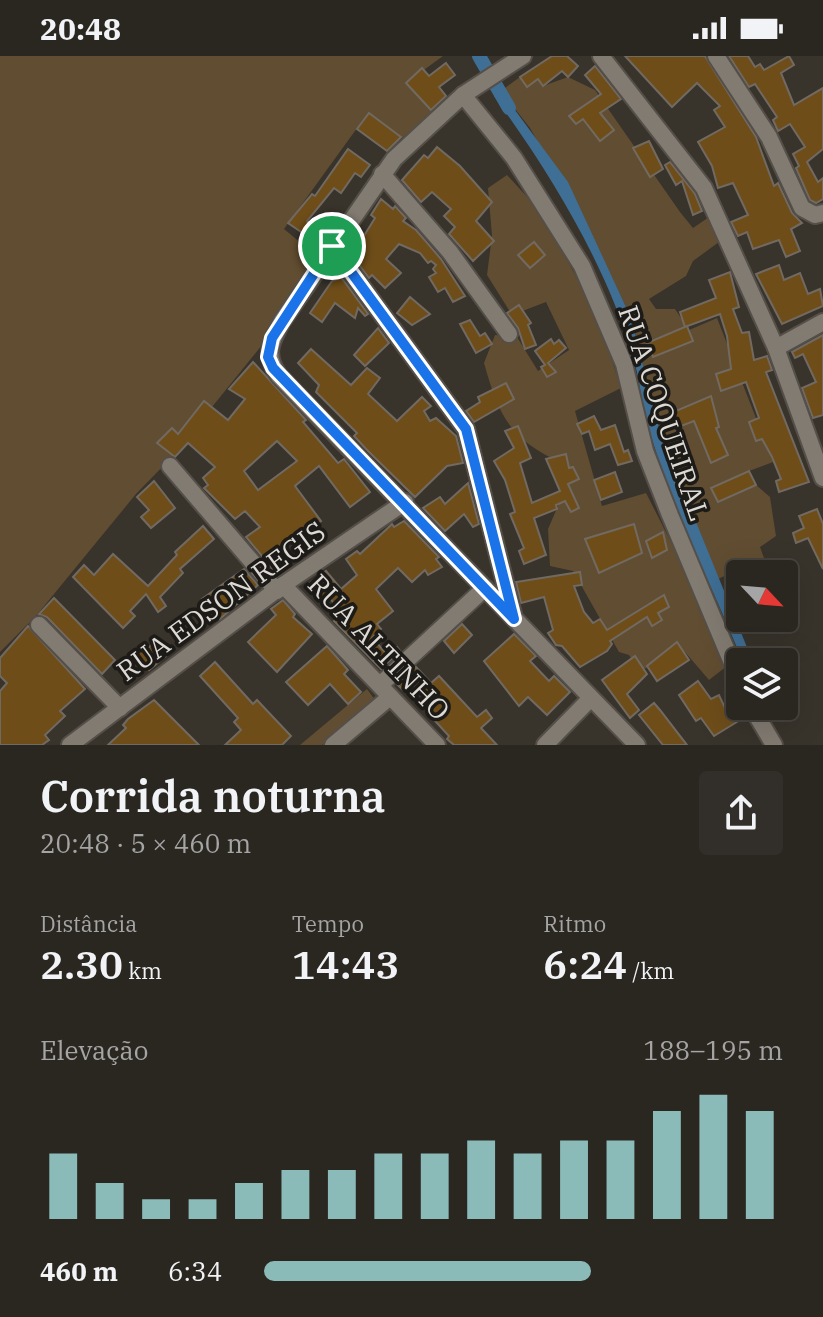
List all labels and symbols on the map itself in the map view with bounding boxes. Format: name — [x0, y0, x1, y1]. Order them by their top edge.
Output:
pin — [298, 212, 366, 280]
street label: RUA COQUEIRAL — [610, 300, 719, 525]
street label: RUA EDSON REGIS — [109, 512, 333, 689]
north arrow — [726, 560, 798, 632]
street label: RUA ALTINHO — [300, 566, 459, 728]

